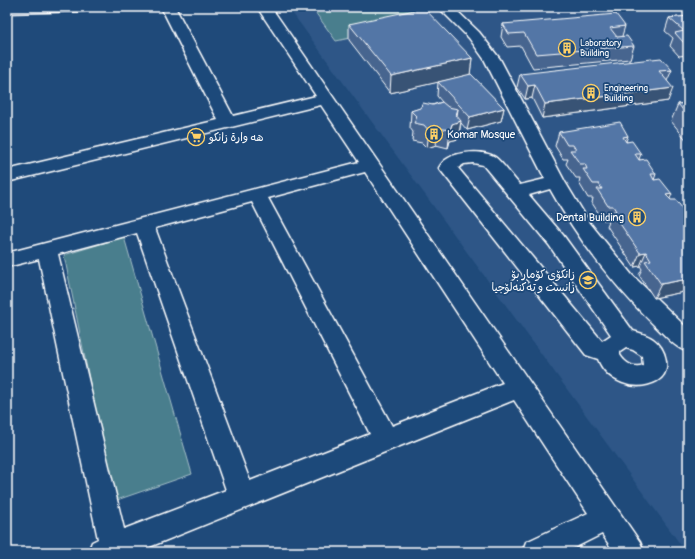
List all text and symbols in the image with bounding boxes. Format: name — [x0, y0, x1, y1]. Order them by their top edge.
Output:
building icon: Laboratory Building — [557, 38, 577, 58]
place label: Laboratory Building — [580, 38, 621, 59]
building icon: Engineering Building — [581, 83, 601, 103]
place label: Engineering Building — [604, 83, 649, 104]
building icon: Komar Mosque — [424, 124, 444, 144]
supermarket icon: هه وارة زانكو — [186, 127, 206, 147]
place label: Komar Mosque — [447, 128, 516, 141]
place label: هه وارة زانكو — [208, 131, 264, 145]
building icon: Dental Building — [627, 207, 647, 227]
place label: Dental Building — [556, 211, 624, 224]
place label: زانکۆی کۆمار بۆ زانست و تەکنەلۆجیا — [491, 268, 575, 295]
school or university icon: زانکۆی کۆمار بۆ زانست و تەکنەلۆجیا — [578, 270, 598, 290]

